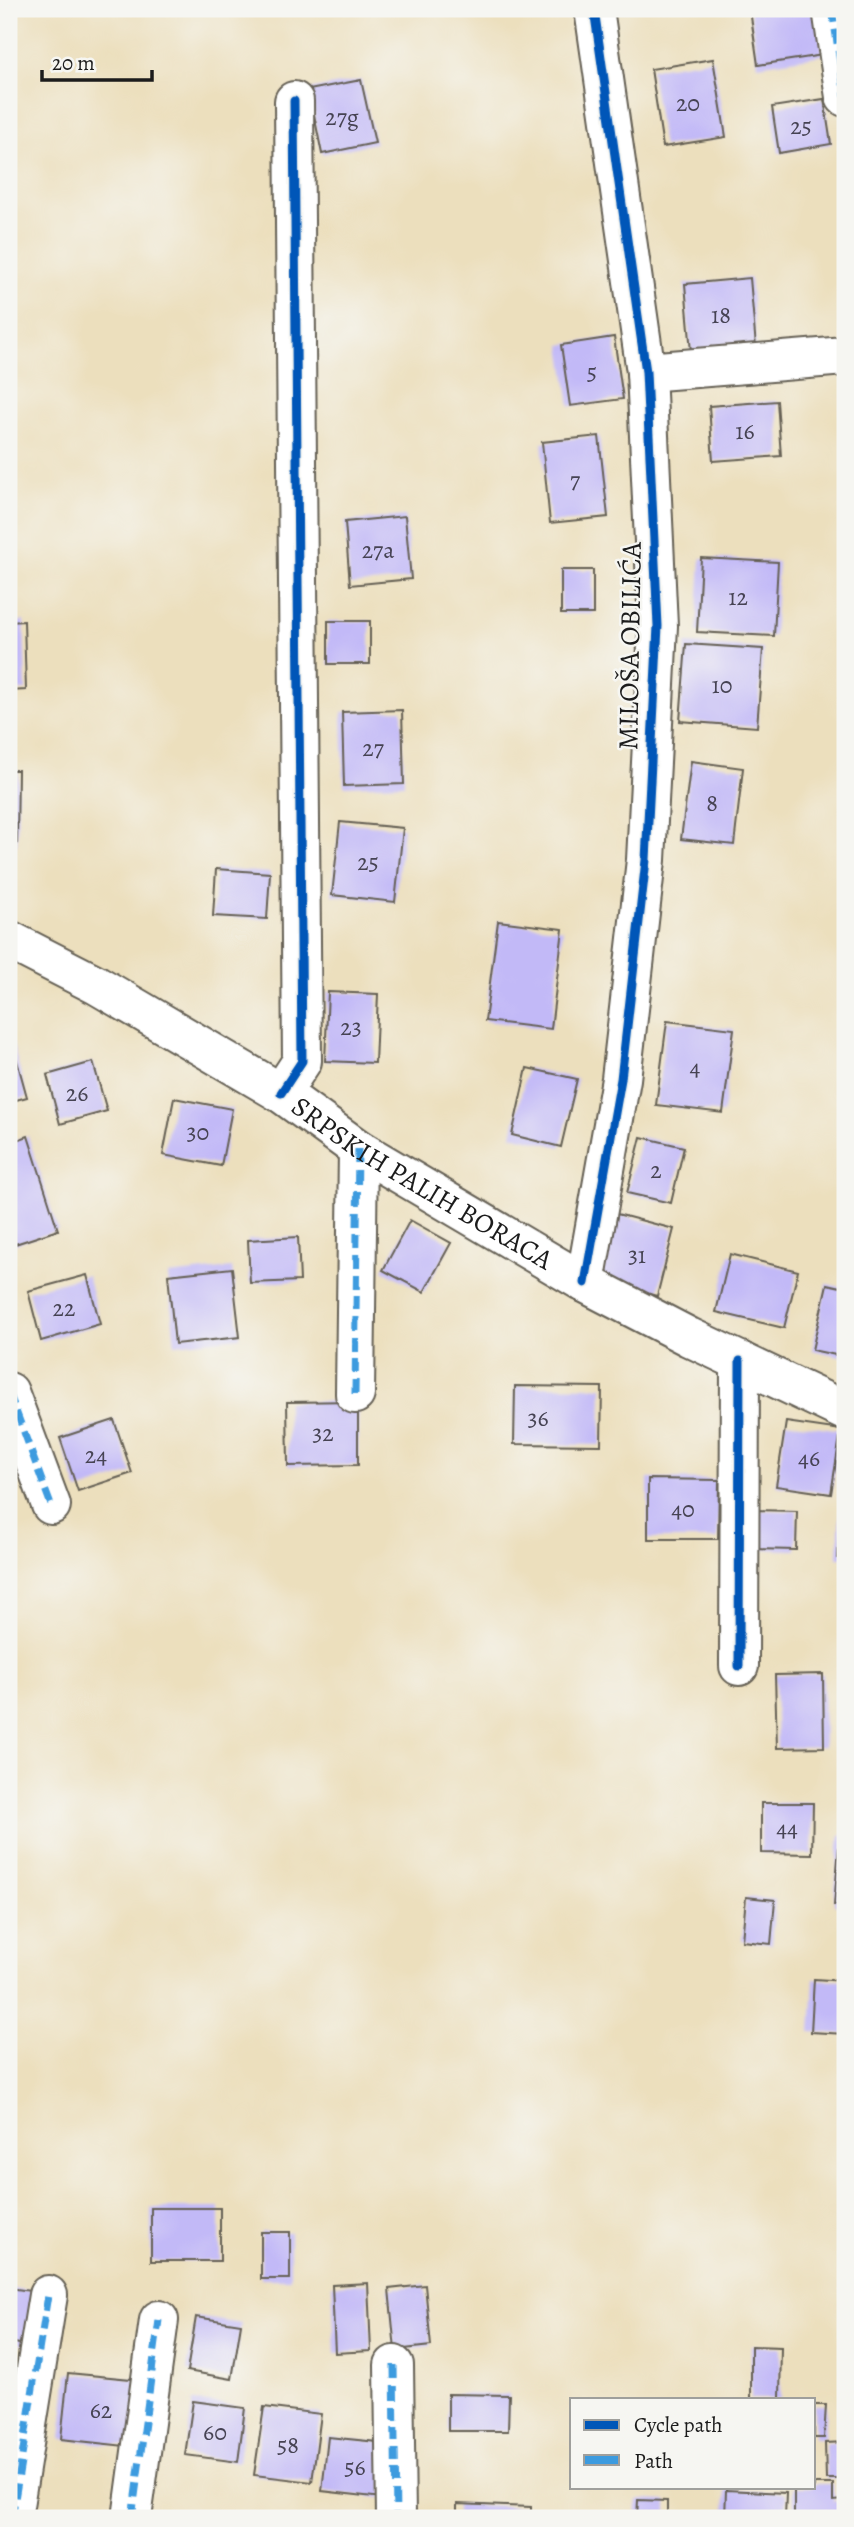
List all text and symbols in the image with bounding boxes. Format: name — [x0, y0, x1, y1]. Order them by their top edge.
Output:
scale bar — [42, 38, 152, 82]
text: 20 m — [52, 49, 95, 77]
house number: 20 — [676, 87, 700, 119]
house number: 27g — [325, 101, 359, 133]
house number: 25 — [790, 110, 812, 142]
house number: 18 — [711, 299, 731, 331]
house number: 5 — [587, 356, 597, 388]
house number: 16 — [735, 415, 755, 447]
house number: 7 — [570, 464, 581, 496]
house number: 27a — [362, 534, 395, 566]
street label: MILOŠA OBILIĆA — [609, 541, 651, 750]
house number: 12 — [728, 581, 748, 613]
house number: 10 — [712, 669, 733, 701]
house number: 27 — [362, 732, 385, 764]
house number: 8 — [706, 787, 718, 819]
house number: 25 — [357, 846, 379, 878]
house number: 23 — [340, 1011, 362, 1043]
house number: 4 — [690, 1051, 701, 1083]
house number: 26 — [66, 1077, 88, 1109]
street label: SRPSKIH PALIH BORACA — [284, 1088, 560, 1279]
house number: 30 — [187, 1116, 209, 1148]
house number: 2 — [650, 1154, 662, 1186]
house number: 31 — [628, 1239, 646, 1271]
house number: 22 — [53, 1292, 75, 1324]
house number: 36 — [527, 1402, 549, 1434]
house number: 32 — [312, 1417, 334, 1449]
house number: 24 — [85, 1439, 107, 1471]
house number: 46 — [798, 1442, 820, 1474]
house number: 40 — [671, 1493, 695, 1525]
house number: 44 — [776, 1812, 798, 1844]
house number: 62 — [90, 2394, 112, 2426]
legend — [570, 2398, 816, 2488]
text: Cycle path — [634, 2411, 723, 2439]
house number: 60 — [203, 2416, 227, 2448]
house number: 58 — [277, 2429, 299, 2461]
text: Path — [634, 2447, 673, 2475]
house number: 56 — [344, 2451, 366, 2483]

